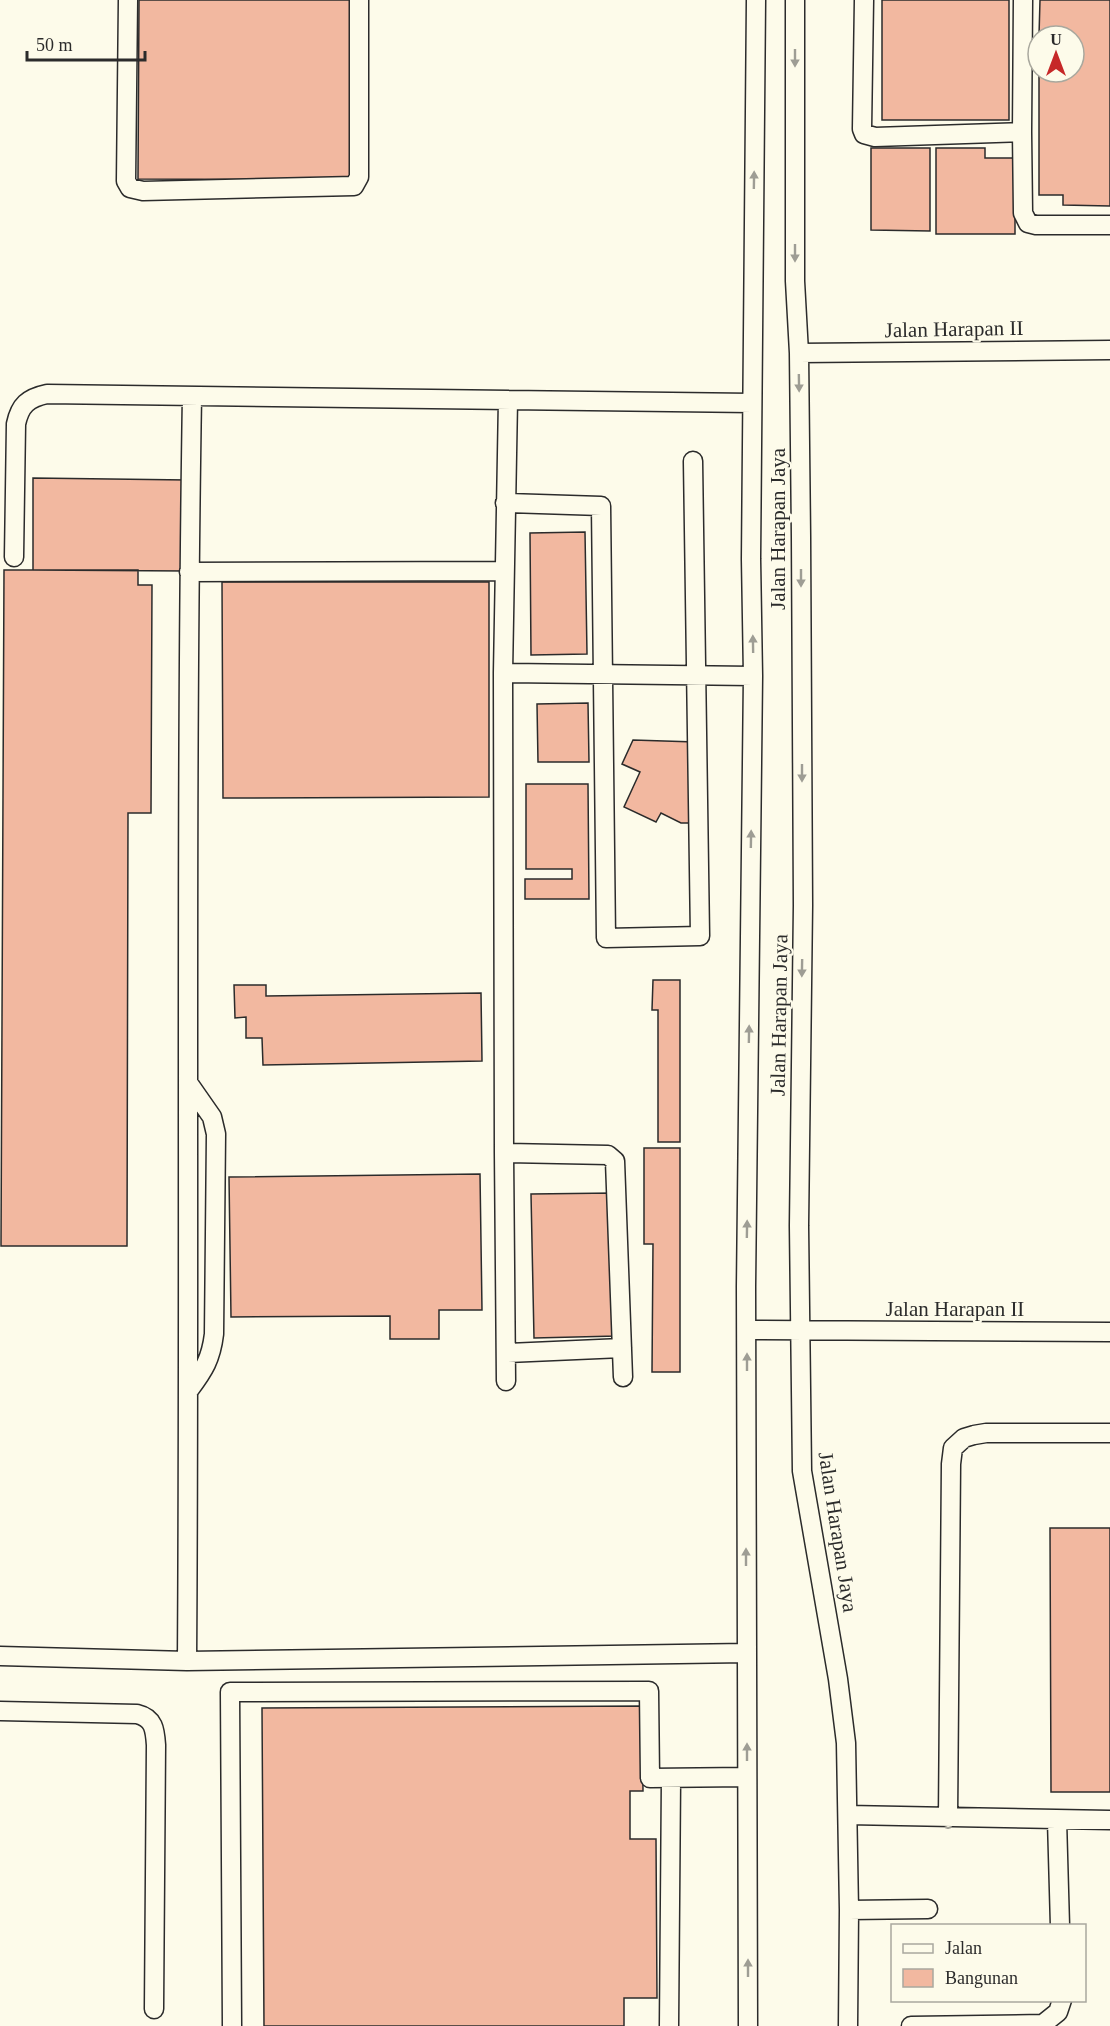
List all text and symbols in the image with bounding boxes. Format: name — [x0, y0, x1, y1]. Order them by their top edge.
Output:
scale bar — [27, 24, 146, 62]
north arrow — [1026, 24, 1086, 84]
text: U — [1050, 31, 1062, 48]
text: 50 m — [36, 35, 73, 55]
one-way arrow — [790, 49, 800, 68]
one-way arrow — [749, 170, 759, 189]
one-way arrow — [790, 244, 800, 263]
street label: Jalan Harapan II — [884, 316, 1024, 342]
one-way arrow — [794, 374, 804, 393]
street label: Jalan Harapan Jaya — [766, 447, 790, 610]
one-way arrow — [796, 569, 806, 588]
one-way arrow — [748, 634, 758, 653]
one-way arrow — [797, 764, 807, 783]
one-way arrow — [747, 829, 756, 848]
street label: Jalan Harapan Jaya — [766, 933, 792, 1096]
one-way arrow — [797, 959, 807, 978]
one-way arrow — [744, 1024, 754, 1043]
one-way arrow — [742, 1219, 752, 1238]
street label: Jalan Harapan II — [886, 1297, 1024, 1321]
one-way arrow — [742, 1352, 752, 1371]
street label: Jalan Harapan Jaya — [813, 1450, 863, 1615]
one-way arrow — [741, 1547, 751, 1566]
one-way arrow — [742, 1742, 752, 1761]
legend — [891, 1924, 1086, 2002]
text: Jalan — [945, 1938, 982, 1958]
one-way arrow — [743, 1958, 753, 1977]
text: Bangunan — [945, 1968, 1018, 1988]

